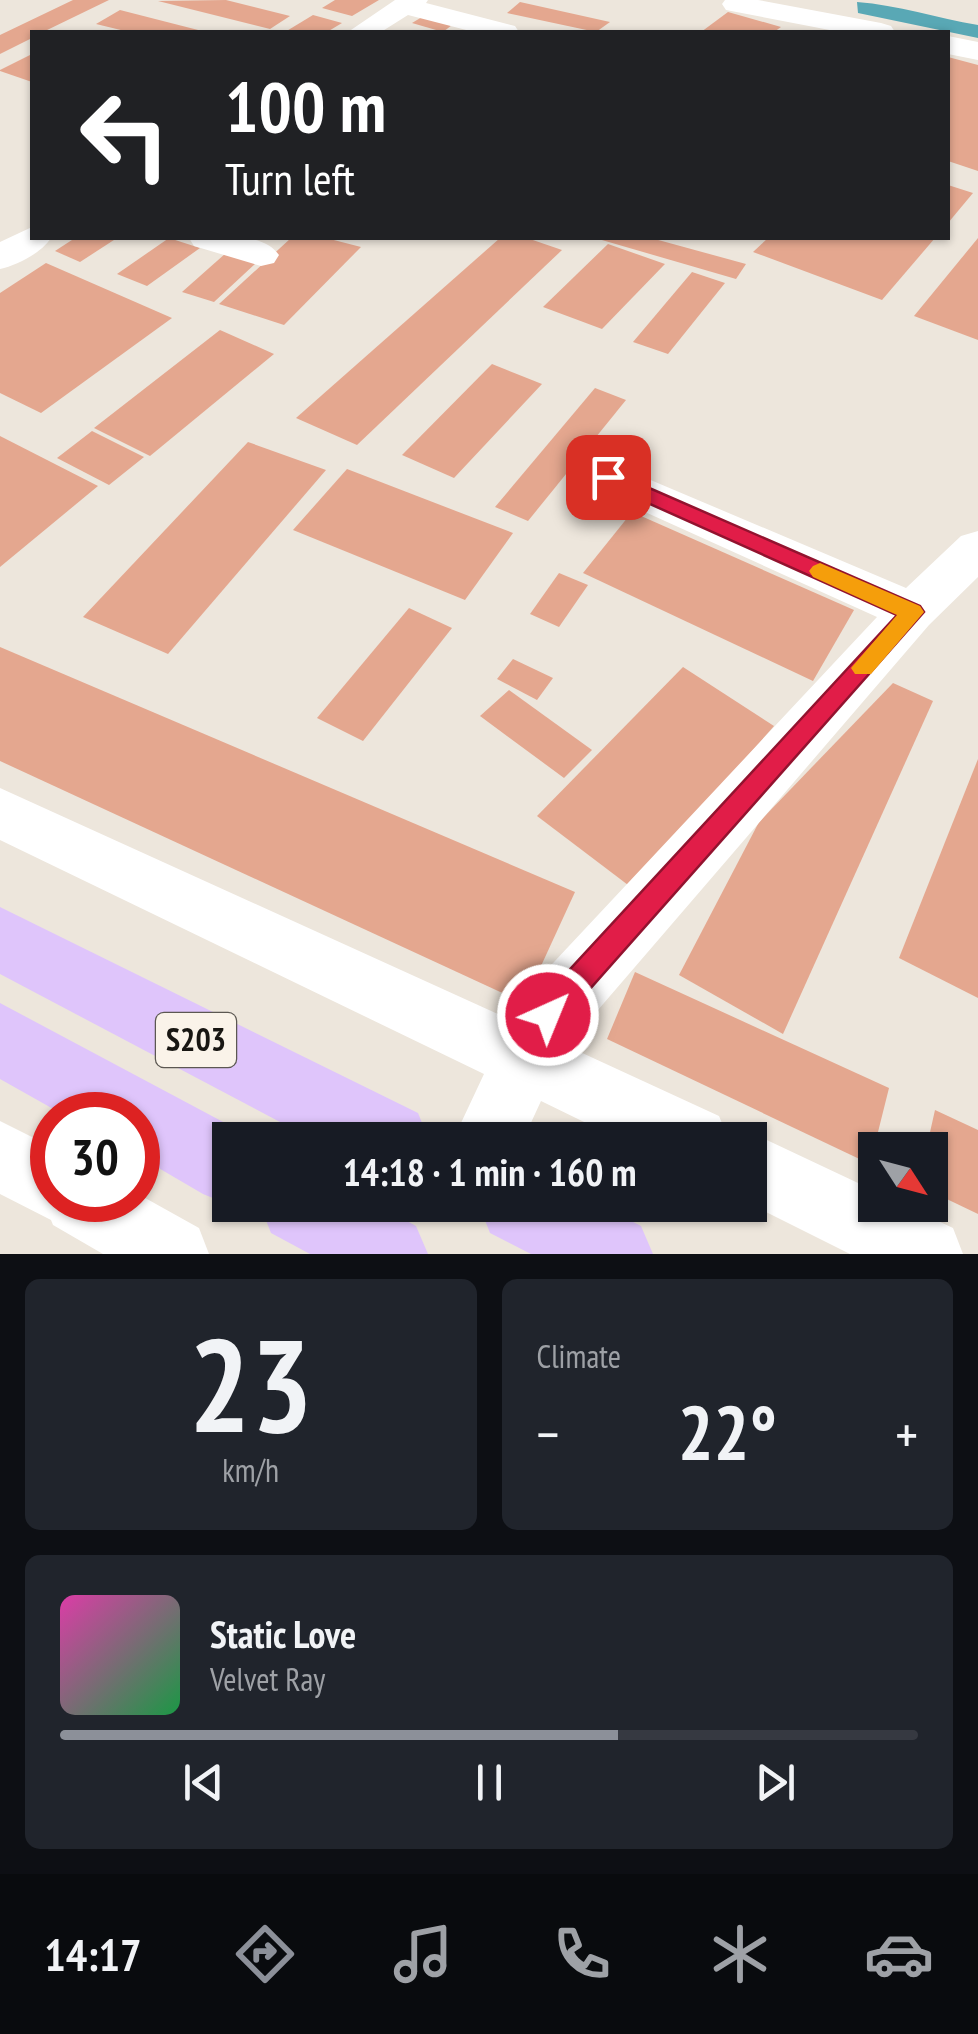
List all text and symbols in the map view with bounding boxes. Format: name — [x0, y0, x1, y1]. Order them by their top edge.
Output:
text: 100 m — [225, 61, 386, 151]
icon: left — [60, 70, 190, 200]
text: Turn left — [225, 149, 355, 207]
pin — [566, 435, 651, 520]
icon: arrive — [581, 450, 636, 505]
position arrow — [496, 963, 600, 1067]
road number: S203 — [156, 1013, 236, 1067]
speed limit sign: 30 — [30, 1092, 160, 1222]
north arrow — [858, 1132, 948, 1222]
map controls — [858, 1132, 948, 1222]
text: 14:18 · 1 min · 160 m — [343, 1147, 636, 1196]
text: 23 — [189, 1300, 313, 1468]
text: Climate — [537, 1335, 621, 1377]
text: 22° — [678, 1384, 777, 1481]
text: − — [537, 1398, 559, 1469]
text: + — [895, 1398, 918, 1469]
text: km/h — [222, 1449, 279, 1491]
text: Static Love — [210, 1609, 356, 1658]
text: Velvet Ray — [210, 1658, 325, 1700]
icon: previous — [176, 1755, 231, 1810]
icon: pause — [462, 1755, 517, 1810]
icon: next — [748, 1755, 803, 1810]
icon: directions — [230, 1919, 300, 1989]
icon: music — [388, 1919, 458, 1989]
icon: phone — [547, 1919, 617, 1989]
icon: climate — [705, 1919, 775, 1989]
icon: car — [864, 1919, 934, 1989]
text: 14:17 — [44, 1925, 142, 1983]

